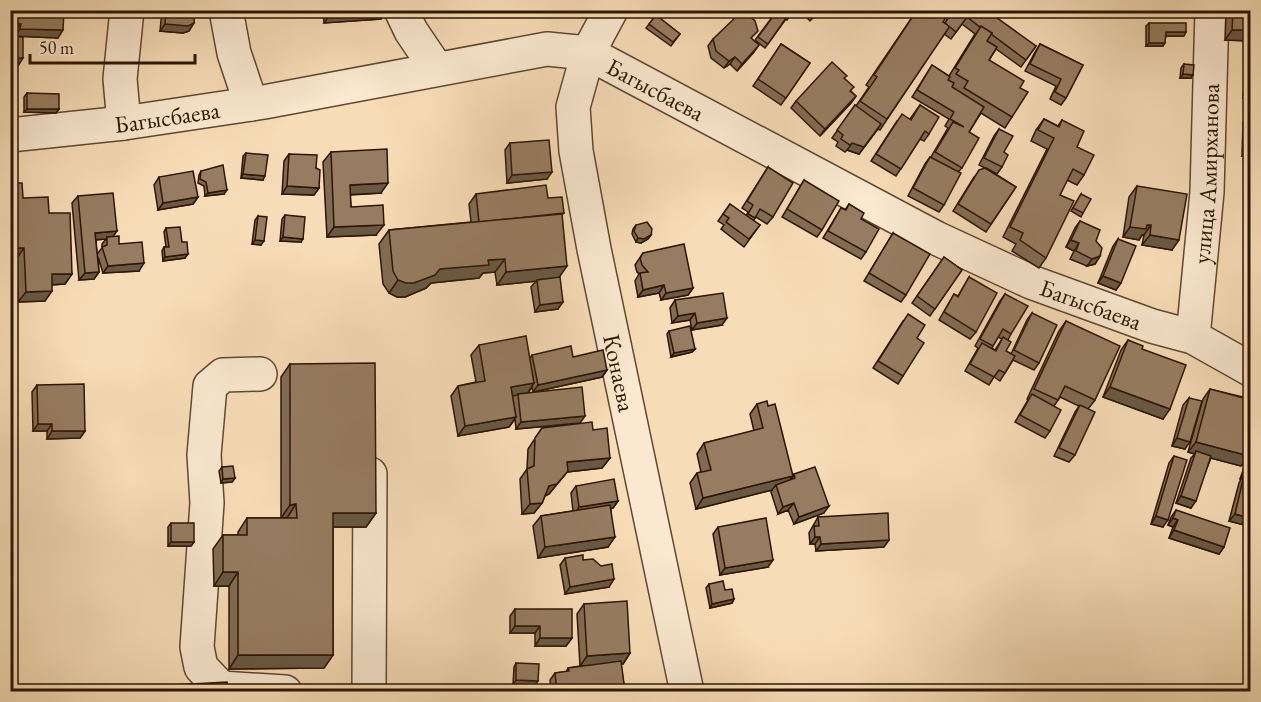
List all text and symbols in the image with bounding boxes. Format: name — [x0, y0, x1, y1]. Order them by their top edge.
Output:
scale bar — [30, 27, 195, 65]
text: 50 m — [39, 36, 74, 59]
street label: Багысбаева — [602, 50, 710, 128]
street label: улица Амирханова — [1185, 83, 1225, 265]
street label: Багысбаева — [113, 93, 222, 139]
street label: Багысбаева — [1036, 271, 1147, 337]
street label: Конаева — [597, 331, 643, 415]

